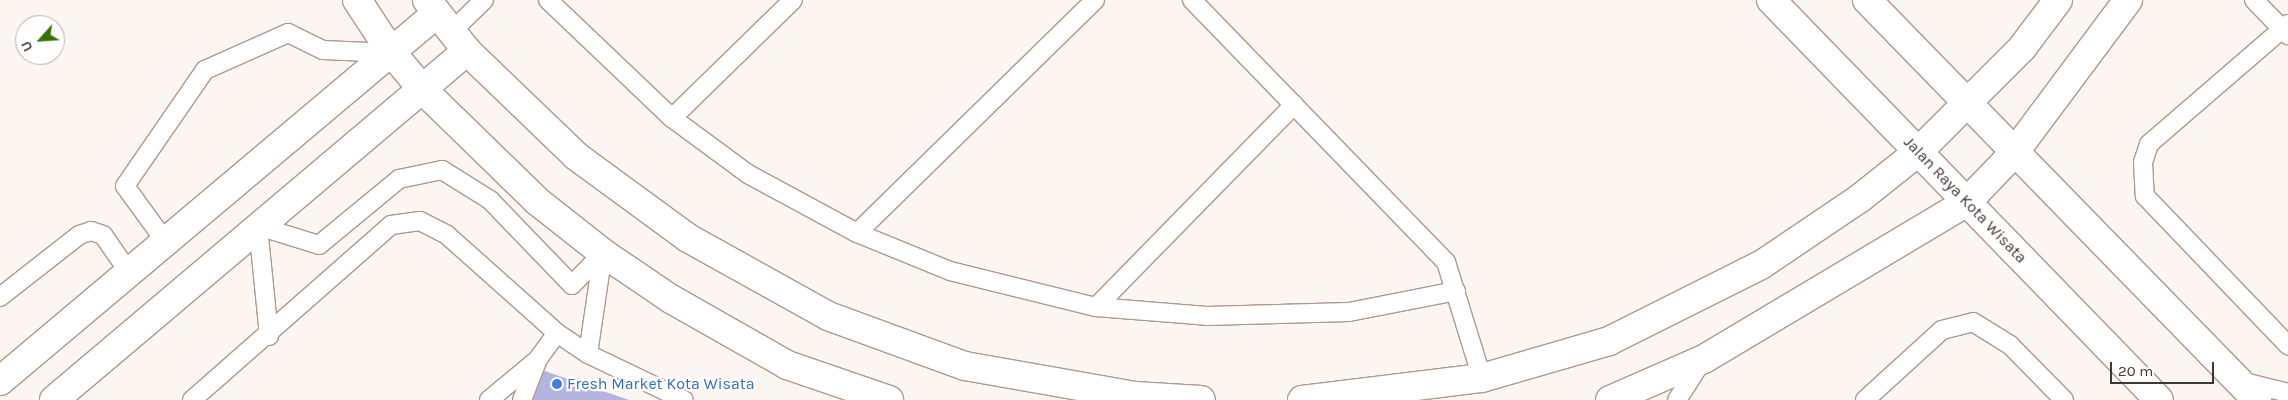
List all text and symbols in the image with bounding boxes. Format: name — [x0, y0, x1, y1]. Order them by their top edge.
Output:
north arrow — [15, 15, 65, 65]
text: U — [17, 38, 37, 54]
street label: Jalan Raya Kota Wisata — [1899, 133, 2031, 267]
scale bar — [2113, 352, 2217, 384]
text: 20 m — [2118, 362, 2153, 380]
place label: Fresh Market Kota Wisata — [567, 374, 755, 394]
marker: Fresh Market Kota Wisata — [551, 378, 563, 390]

